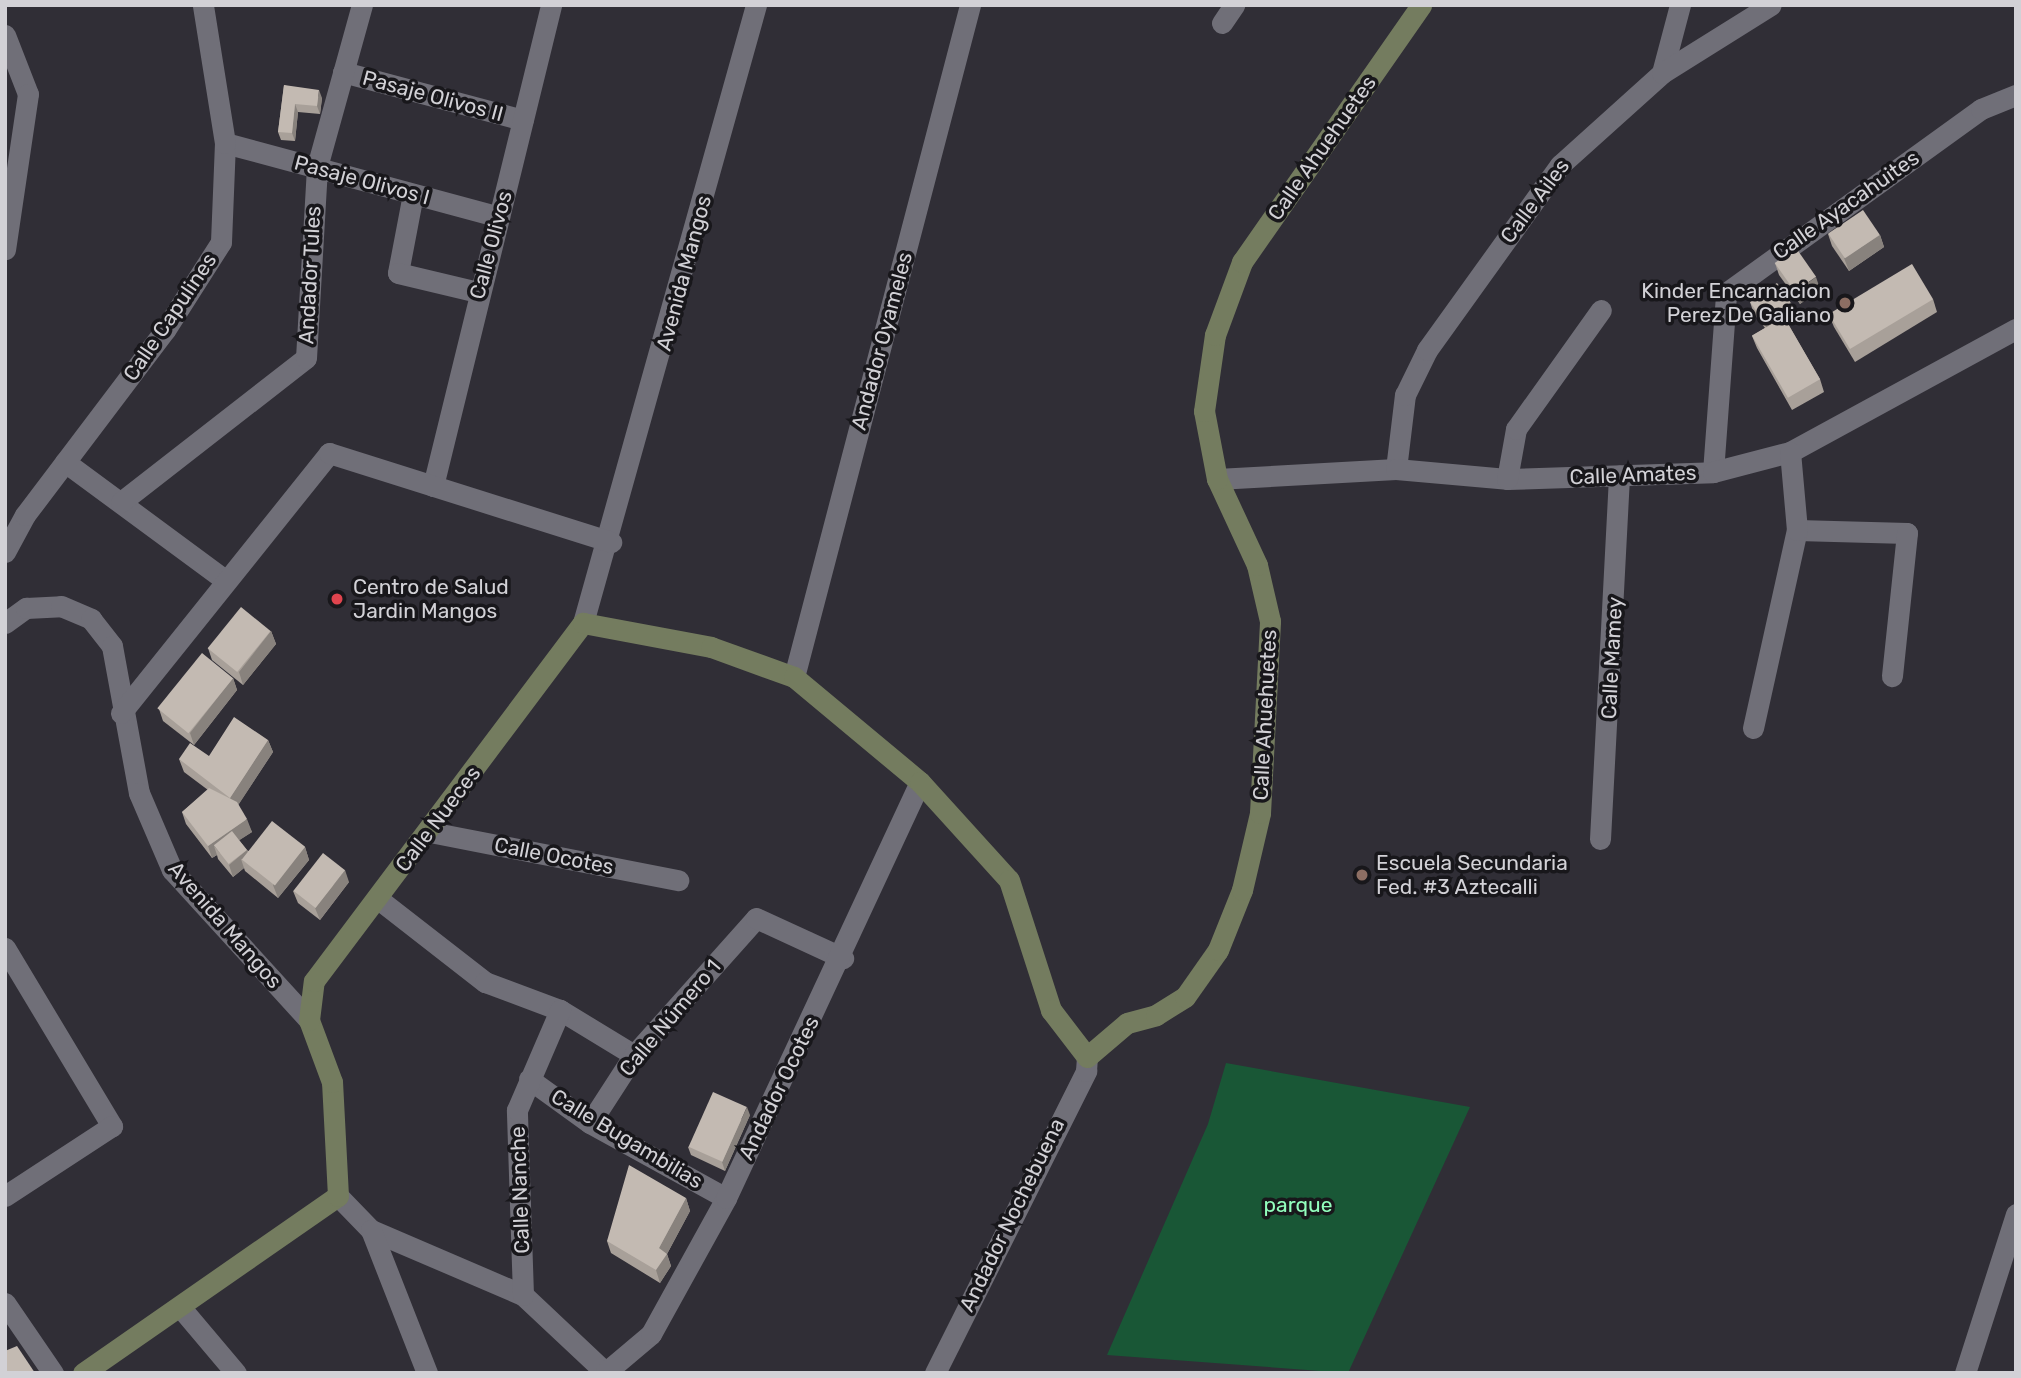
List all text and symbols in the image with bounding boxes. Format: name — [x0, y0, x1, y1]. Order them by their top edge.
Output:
street label: Pasaje Olivos II — [360, 65, 506, 127]
street label: Calle Ahuehuetes — [1262, 70, 1382, 226]
street label: Calle Ayacahuites — [1768, 145, 1924, 265]
street label: Pasaje Olivos I — [292, 150, 432, 210]
street label: Calle Ailes — [1495, 154, 1575, 248]
street label: Calle Olivos — [464, 188, 518, 302]
street label: Avenida Mangos — [651, 193, 717, 353]
street label: Andador Tules — [294, 205, 326, 345]
street label: Calle Capulines — [118, 248, 222, 386]
street label: Andador Oyameles — [846, 249, 918, 433]
place label: Kinder Encarnacion Perez De Galiano — [1641, 278, 1831, 328]
marker: Kinder Encarnacion Perez De Galiano — [1837, 295, 1853, 311]
street label: Calle Amates — [1569, 460, 1697, 490]
place label: Centro de Salud Jardin Mangos — [353, 574, 509, 624]
marker: Centro de Salud Jardin Mangos — [327, 589, 347, 609]
street label: Calle Mamey — [1596, 596, 1628, 720]
street label: Calle Ahuehuetes — [1248, 629, 1282, 801]
street label: Calle Nueces — [390, 761, 486, 877]
street label: Calle Ocotes — [492, 832, 616, 880]
place label: Escuela Secundaria Fed. #3 Aztecalli — [1376, 850, 1568, 900]
street label: Avenida Mangos — [163, 856, 287, 994]
marker: Escuela Secundaria Fed. #3 Aztecalli — [1354, 867, 1370, 883]
street label: Calle Número 1 — [614, 955, 726, 1081]
street label: Andador Ocotes — [733, 1012, 825, 1164]
street label: Calle Bugambilias — [547, 1084, 707, 1194]
street label: Andador Nochebuena — [954, 1114, 1070, 1316]
street label: Calle Nanche — [505, 1126, 535, 1254]
park label: parque — [1264, 1192, 1332, 1218]

